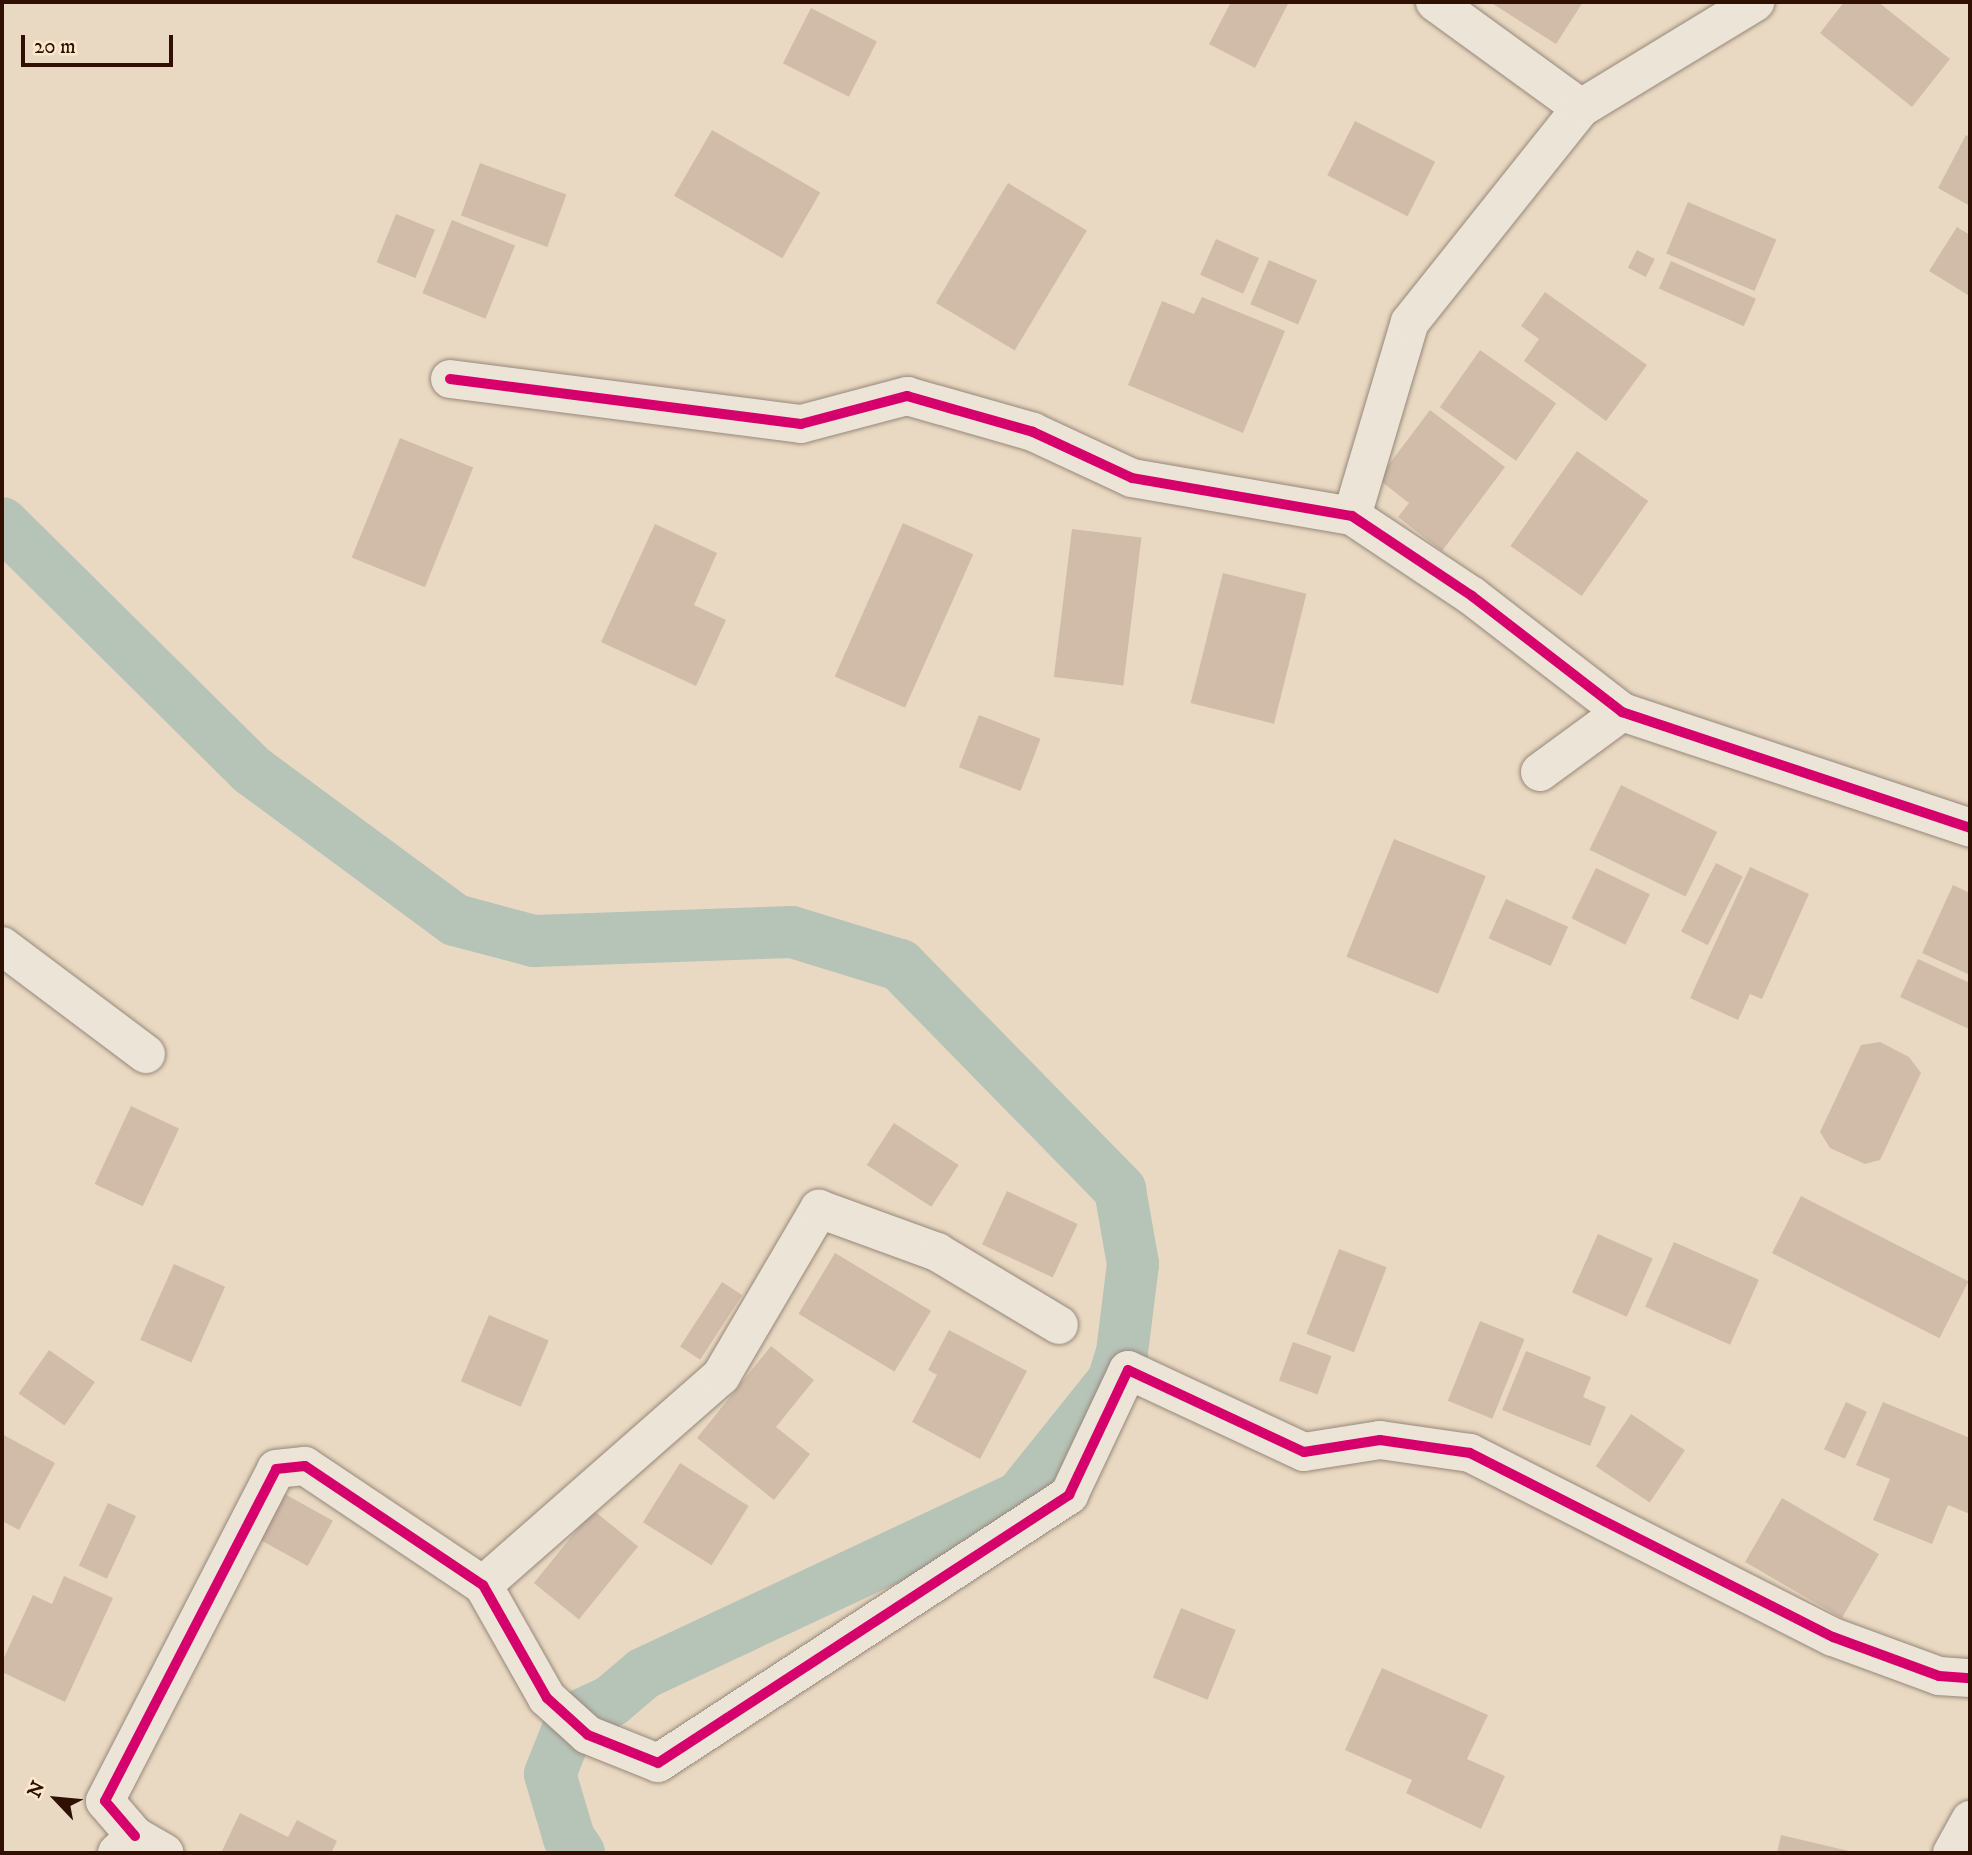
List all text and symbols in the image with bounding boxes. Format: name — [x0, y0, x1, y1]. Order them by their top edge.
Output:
scale bar — [24, 21, 177, 65]
text: 20 m — [34, 34, 76, 60]
north arrow — [21, 1764, 91, 1834]
text: N — [23, 1778, 50, 1802]

